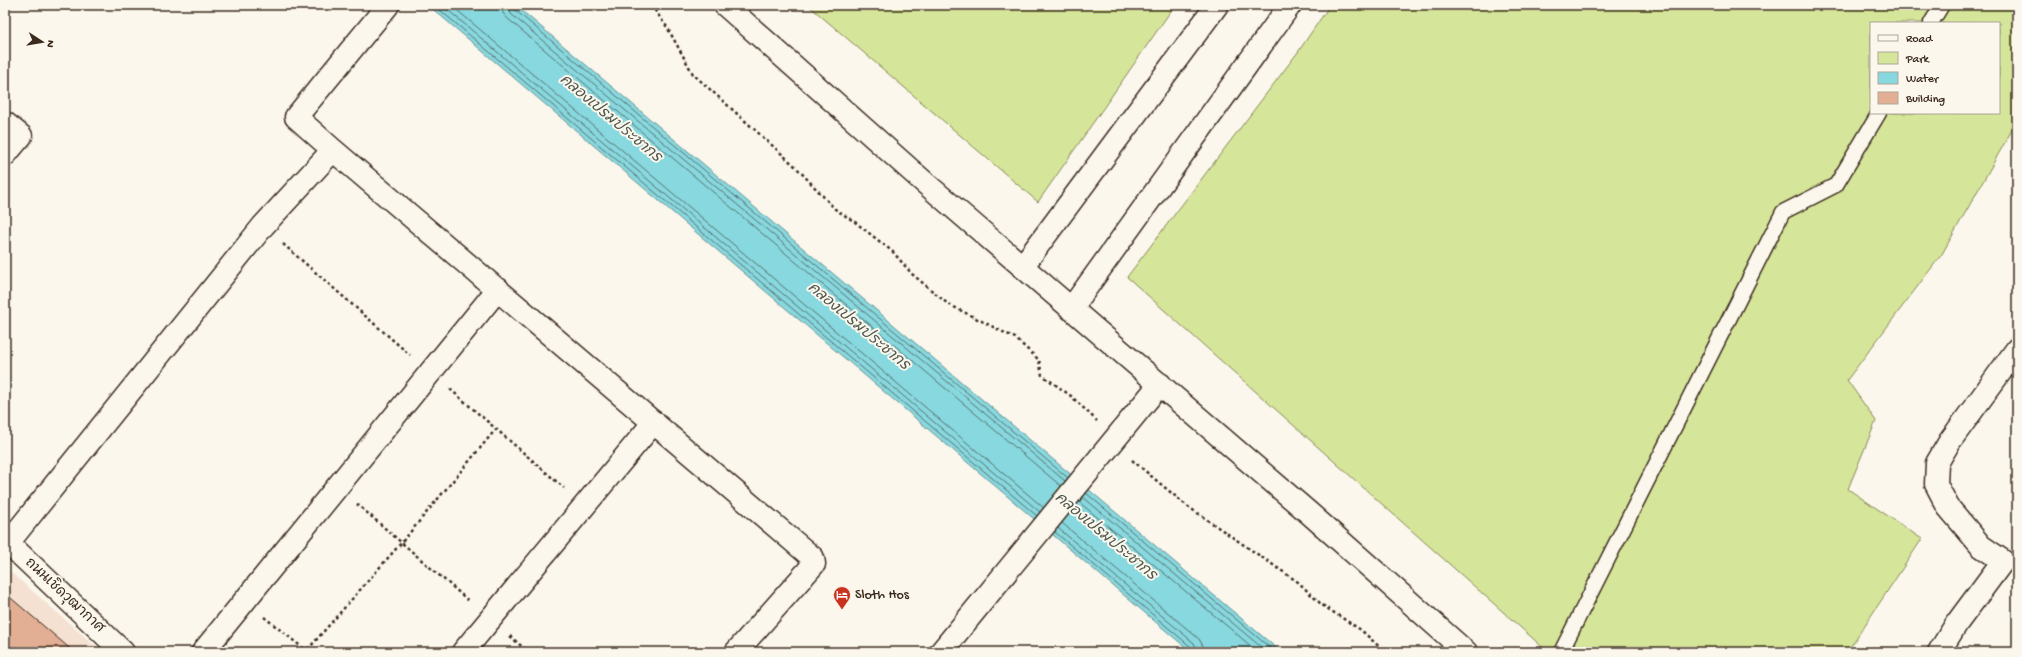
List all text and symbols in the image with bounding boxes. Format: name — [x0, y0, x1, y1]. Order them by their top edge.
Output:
north arrow — [22, 22, 62, 62]
legend — [1870, 22, 2000, 114]
text: Road — [1906, 33, 1933, 47]
text: N — [43, 39, 56, 48]
text: Park — [1905, 53, 1931, 67]
water label: คลองเปรมประชากร — [556, 70, 667, 168]
text: Water — [1906, 73, 1940, 87]
text: Building — [1905, 93, 1945, 107]
water label: คลองเปรมประชากร — [804, 278, 915, 376]
water label: คลองเปรมประชากร — [1051, 488, 1162, 586]
street label: ถนนเชิดวุฒากาศ — [21, 554, 109, 638]
hotel icon: Sloth Hos — [832, 585, 852, 610]
place label: Sloth Hos — [855, 587, 910, 604]

